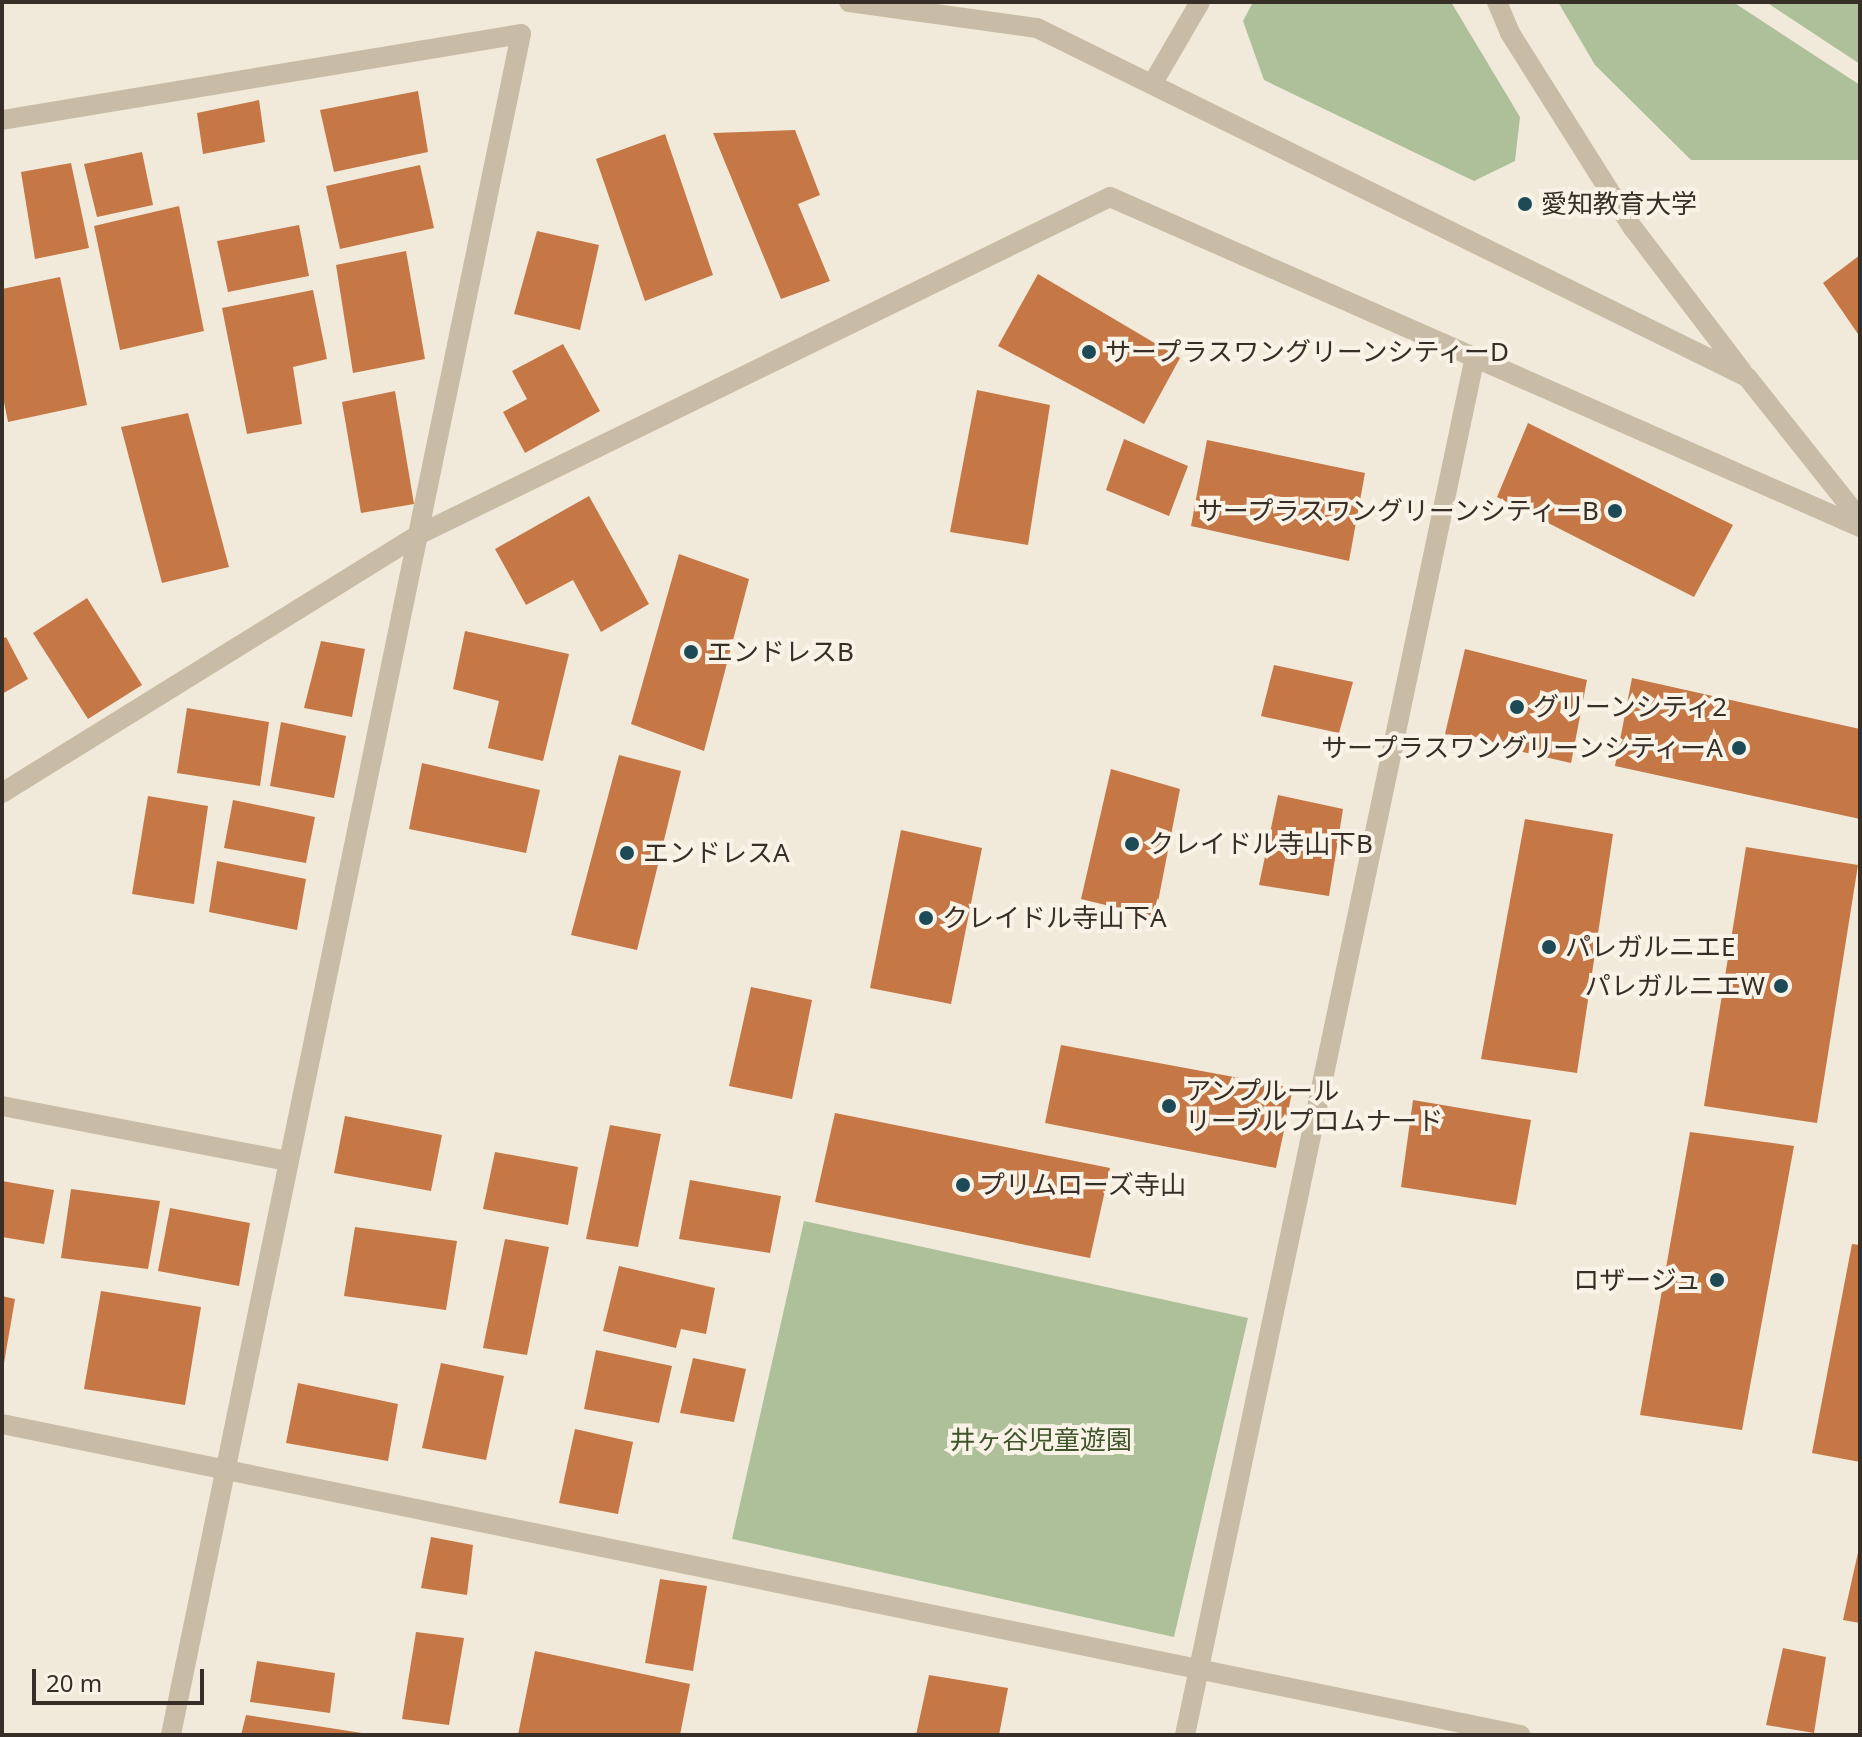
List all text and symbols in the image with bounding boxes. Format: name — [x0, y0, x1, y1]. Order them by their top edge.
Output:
place label: 愛知教育大学 — [1541, 188, 1697, 220]
marker: 愛知教育大学 — [1516, 195, 1534, 213]
place label: サープラスワングリーンシティーD — [1105, 336, 1514, 368]
marker: サープラスワングリーンシティーD — [1080, 343, 1098, 361]
place label: サープラスワングリーンシティーB — [1192, 495, 1599, 527]
marker: サープラスワングリーンシティーB — [1606, 502, 1624, 520]
place label: エンドレスB — [707, 636, 854, 668]
marker: エンドレスB — [682, 643, 700, 661]
place label: グリーンシティ2 — [1533, 691, 1730, 723]
marker: グリーンシティ2 — [1508, 698, 1526, 716]
place label: サープラスワングリーンシティーA — [1316, 732, 1723, 764]
marker: サープラスワングリーンシティーA — [1730, 739, 1748, 757]
place label: クレイドル寺山下B — [1148, 828, 1373, 860]
marker: クレイドル寺山下B — [1123, 835, 1141, 853]
place label: エンドレスA — [643, 837, 790, 869]
marker: エンドレスA — [618, 844, 636, 862]
place label: クレイドル寺山下A — [942, 902, 1167, 934]
marker: クレイドル寺山下A — [917, 909, 935, 927]
place label: パレガルニエE — [1565, 931, 1735, 963]
marker: パレガルニエE — [1540, 938, 1558, 956]
place label: パレガルニエW — [1585, 970, 1765, 1002]
marker: パレガルニエW — [1772, 977, 1790, 995]
place label: アンプルール リーブルプロムナード — [1185, 1075, 1445, 1136]
marker: アンプルール リーブルプロムナード — [1160, 1097, 1178, 1115]
place label: プリムローズ寺山 — [979, 1169, 1187, 1201]
marker: プリムローズ寺山 — [954, 1176, 972, 1194]
place label: ロザージュ — [1571, 1264, 1701, 1296]
marker: ロザージュ — [1708, 1271, 1726, 1289]
park label: 井ヶ谷児童遊園 — [950, 1424, 1132, 1456]
scale bar — [36, 1653, 208, 1703]
text: 20 m — [46, 1666, 102, 1699]

